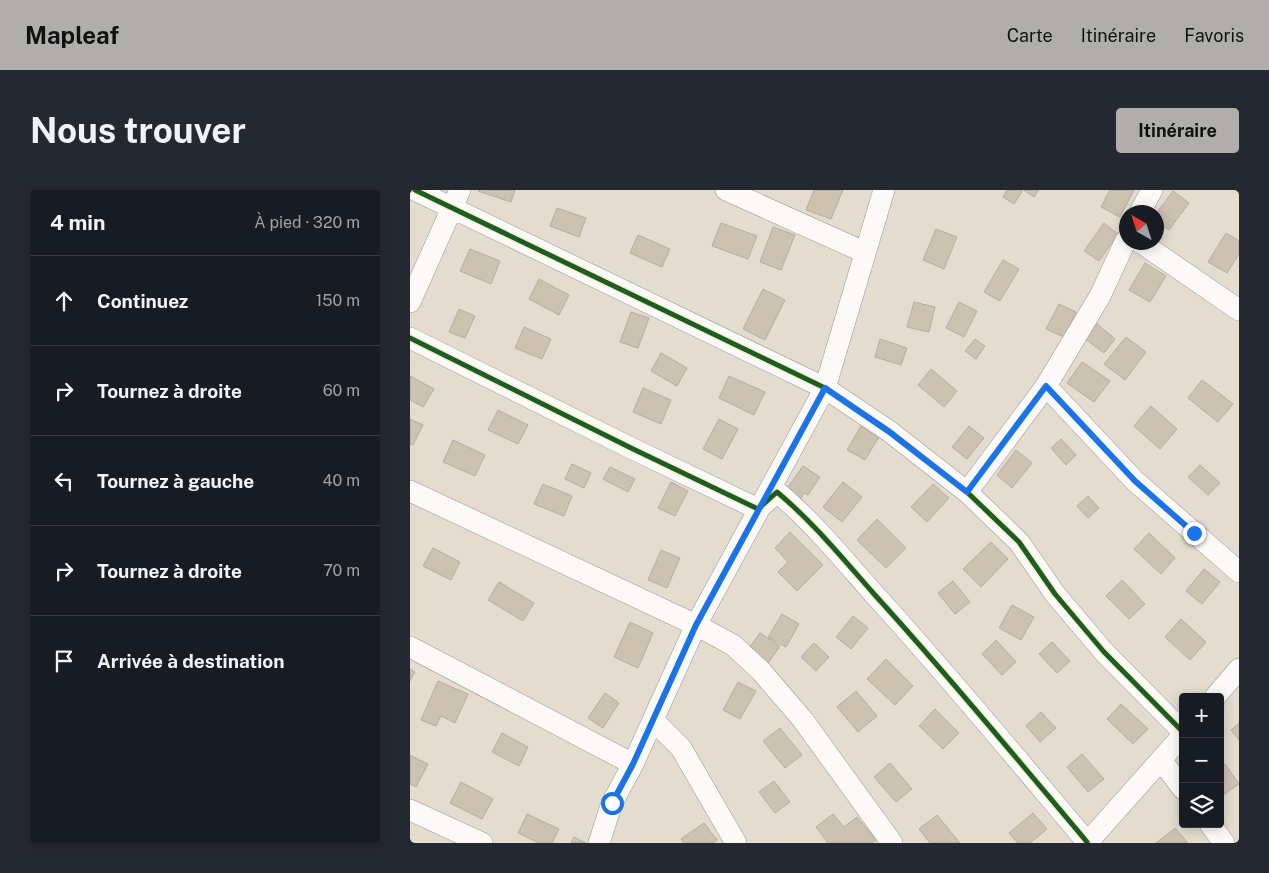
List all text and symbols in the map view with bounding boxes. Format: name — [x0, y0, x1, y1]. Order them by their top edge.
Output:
text: Mapleaf — [25, 21, 119, 49]
text: Carte — [1007, 25, 1053, 46]
text: Itinéraire — [1081, 25, 1156, 46]
text: Favoris — [1184, 25, 1244, 46]
button: Itinéraire — [1116, 108, 1239, 153]
text: Nous trouver — [30, 110, 246, 151]
north arrow — [1119, 205, 1164, 250]
text: 4 min — [50, 210, 105, 235]
text: À pied · 320 m — [254, 213, 360, 232]
icon: ahead — [50, 287, 78, 315]
text: Continuez — [97, 290, 188, 312]
text: 150 m — [316, 291, 360, 310]
icon: right — [50, 377, 78, 405]
text: Tournez à droite — [97, 380, 242, 402]
text: 60 m — [323, 381, 360, 400]
icon: left — [50, 467, 78, 495]
text: Tournez à gauche — [97, 470, 254, 492]
text: 40 m — [322, 471, 360, 490]
route end — [1183, 522, 1206, 545]
icon: right — [50, 557, 78, 585]
text: Tournez à droite — [97, 560, 242, 582]
text: 70 m — [323, 561, 360, 580]
icon: arrive — [50, 647, 78, 675]
text: Arrivée à destination — [97, 650, 285, 672]
map controls — [1179, 693, 1224, 828]
button: + — [1179, 693, 1224, 738]
button: − — [1179, 738, 1224, 783]
button: layers — [1179, 783, 1224, 828]
route start — [601, 792, 624, 815]

